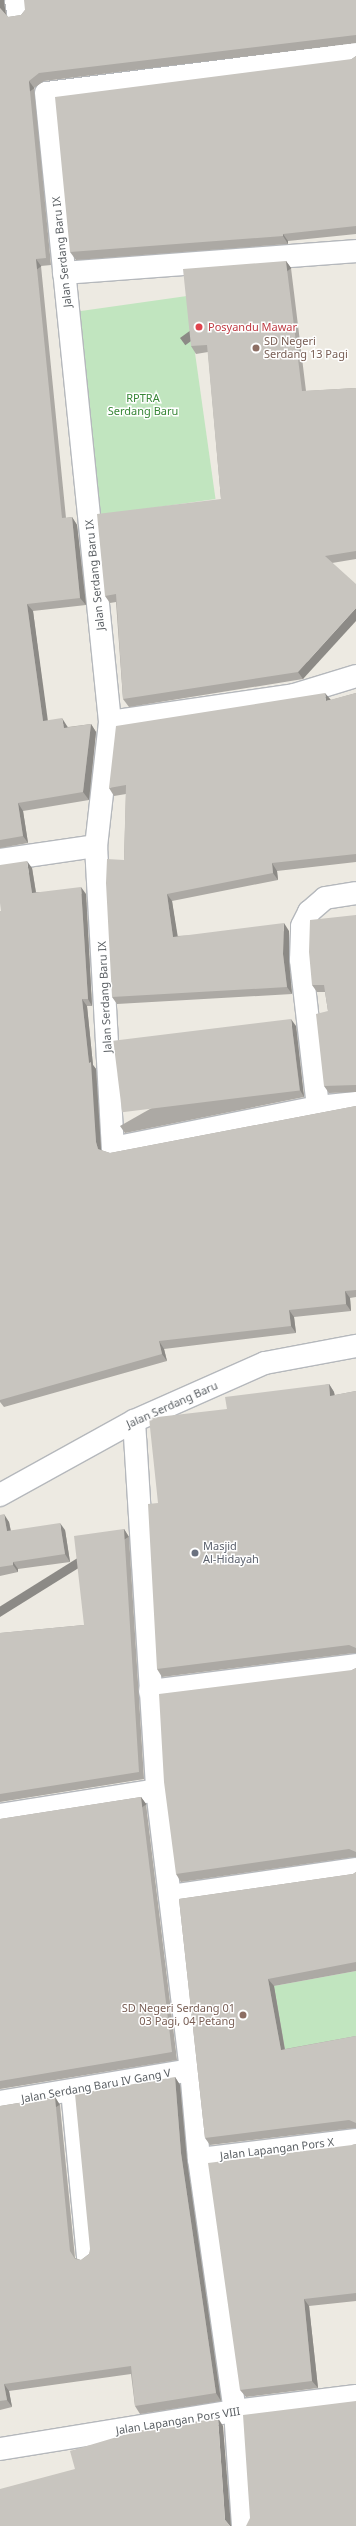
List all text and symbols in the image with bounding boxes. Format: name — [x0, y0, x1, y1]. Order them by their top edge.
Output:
street label: Jalan Serdang Baru IX — [50, 196, 74, 308]
place label: Posyandu Mawar — [208, 320, 297, 334]
marker: Posyandu Mawar — [193, 321, 205, 333]
place label: SD Negeri Serdang 13 Pagi — [264, 335, 348, 361]
marker: SD Negeri Serdang 13 Pagi — [251, 343, 261, 353]
park label: RPTRA Serdang Baru — [108, 392, 178, 418]
street label: Jalan Serdang Baru IX — [83, 519, 107, 631]
street label: Jalan Serdang Baru IX — [95, 941, 115, 1053]
street label: Jalan Serdang Baru — [124, 1379, 220, 1431]
place label: Masjid Al-Hidayah — [203, 1540, 259, 1566]
marker: Masjid Al-Hidayah — [190, 1548, 200, 1558]
place label: SD Negeri Serdang 01 03 Pagi, 04 Petang — [122, 2002, 235, 2028]
marker: SD Negeri Serdang 01 03 Pagi, 04 Petang — [238, 2010, 248, 2020]
street label: Jalan Serdang Baru IV Gang V — [20, 2066, 172, 2106]
street label: Jalan Lapangan Pors X — [219, 2135, 335, 2163]
street label: Jalan Lapangan Pors VIII — [115, 2405, 241, 2437]

